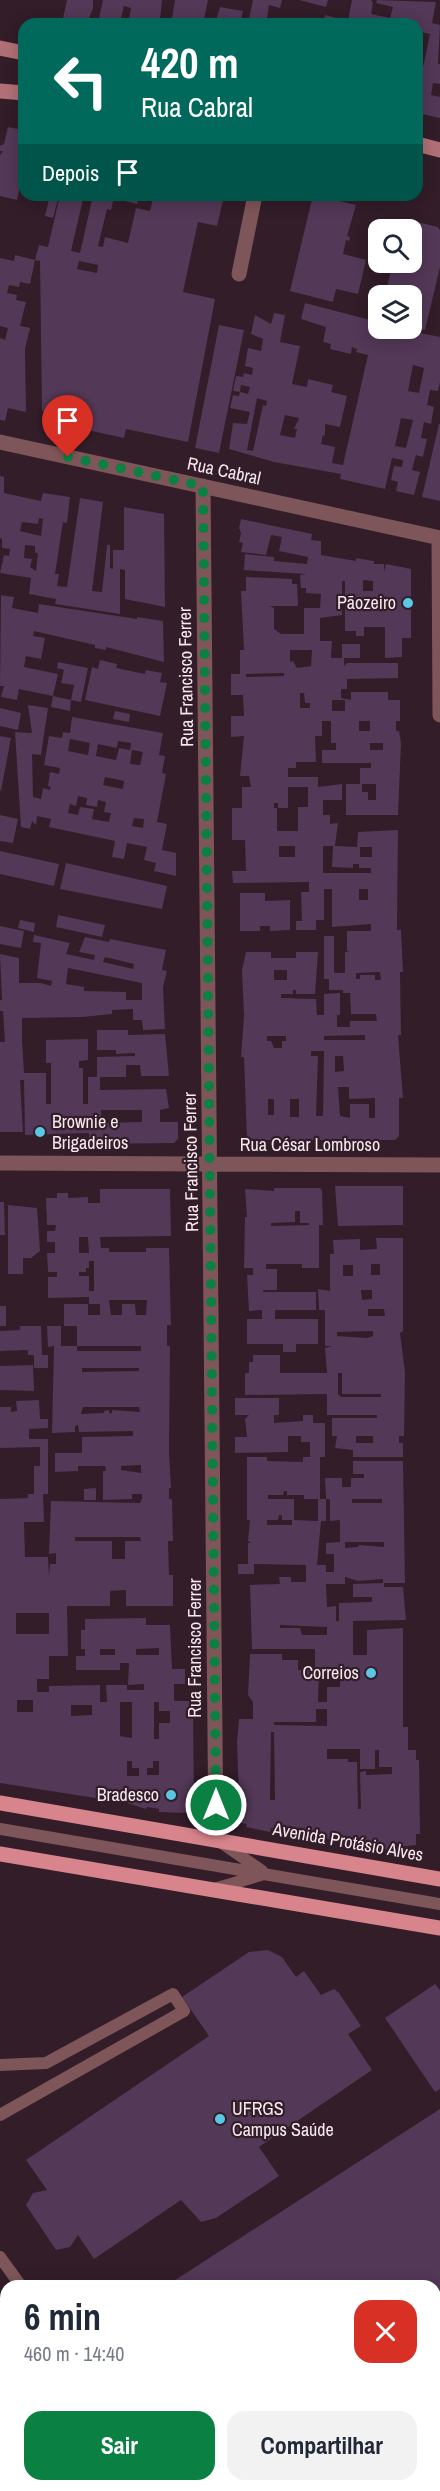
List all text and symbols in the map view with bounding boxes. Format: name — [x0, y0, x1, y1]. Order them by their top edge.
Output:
text: 420 m — [141, 35, 239, 91]
icon: left — [42, 42, 120, 120]
text: Rua Cabral — [141, 89, 253, 125]
icon: arrive — [111, 156, 144, 189]
text: Depois — [42, 158, 99, 188]
map controls — [368, 219, 422, 339]
button: search — [368, 219, 422, 273]
button: layers — [368, 285, 422, 339]
pin — [42, 395, 93, 457]
icon: arrive — [51, 404, 84, 437]
street label: Rua Cabral — [185, 451, 263, 490]
place label: Pãozeiro — [337, 590, 396, 615]
marker: Pãozeiro — [401, 596, 415, 610]
street label: Rua Francisco Ferrer — [172, 607, 199, 747]
street label: Rua Francisco Ferrer — [177, 1092, 204, 1232]
place label: Brownie e Brigadeiros — [52, 1109, 128, 1155]
marker: Brownie e Brigadeiros — [33, 1125, 47, 1139]
street label: Rua César Lombroso — [240, 1132, 380, 1157]
street label: Rua Francisco Ferrer — [182, 1578, 207, 1718]
place label: Correios — [302, 1660, 359, 1685]
marker: Correios — [364, 1666, 378, 1680]
position arrow — [184, 1773, 248, 1837]
place label: Bradesco — [97, 1782, 159, 1807]
marker: Bradesco — [164, 1788, 178, 1802]
street label: Avenida Protásio Alves — [270, 1816, 425, 1867]
place label: UFRGS Campus Saúde — [232, 2096, 334, 2142]
marker: UFRGS Campus Saúde — [213, 2112, 227, 2126]
text: 6 min — [24, 2293, 101, 2341]
button: close — [354, 2300, 417, 2363]
text: 460 m · 14:40 — [24, 2340, 124, 2367]
button: Sair — [24, 2411, 215, 2480]
button: Compartilhar — [227, 2411, 417, 2480]

